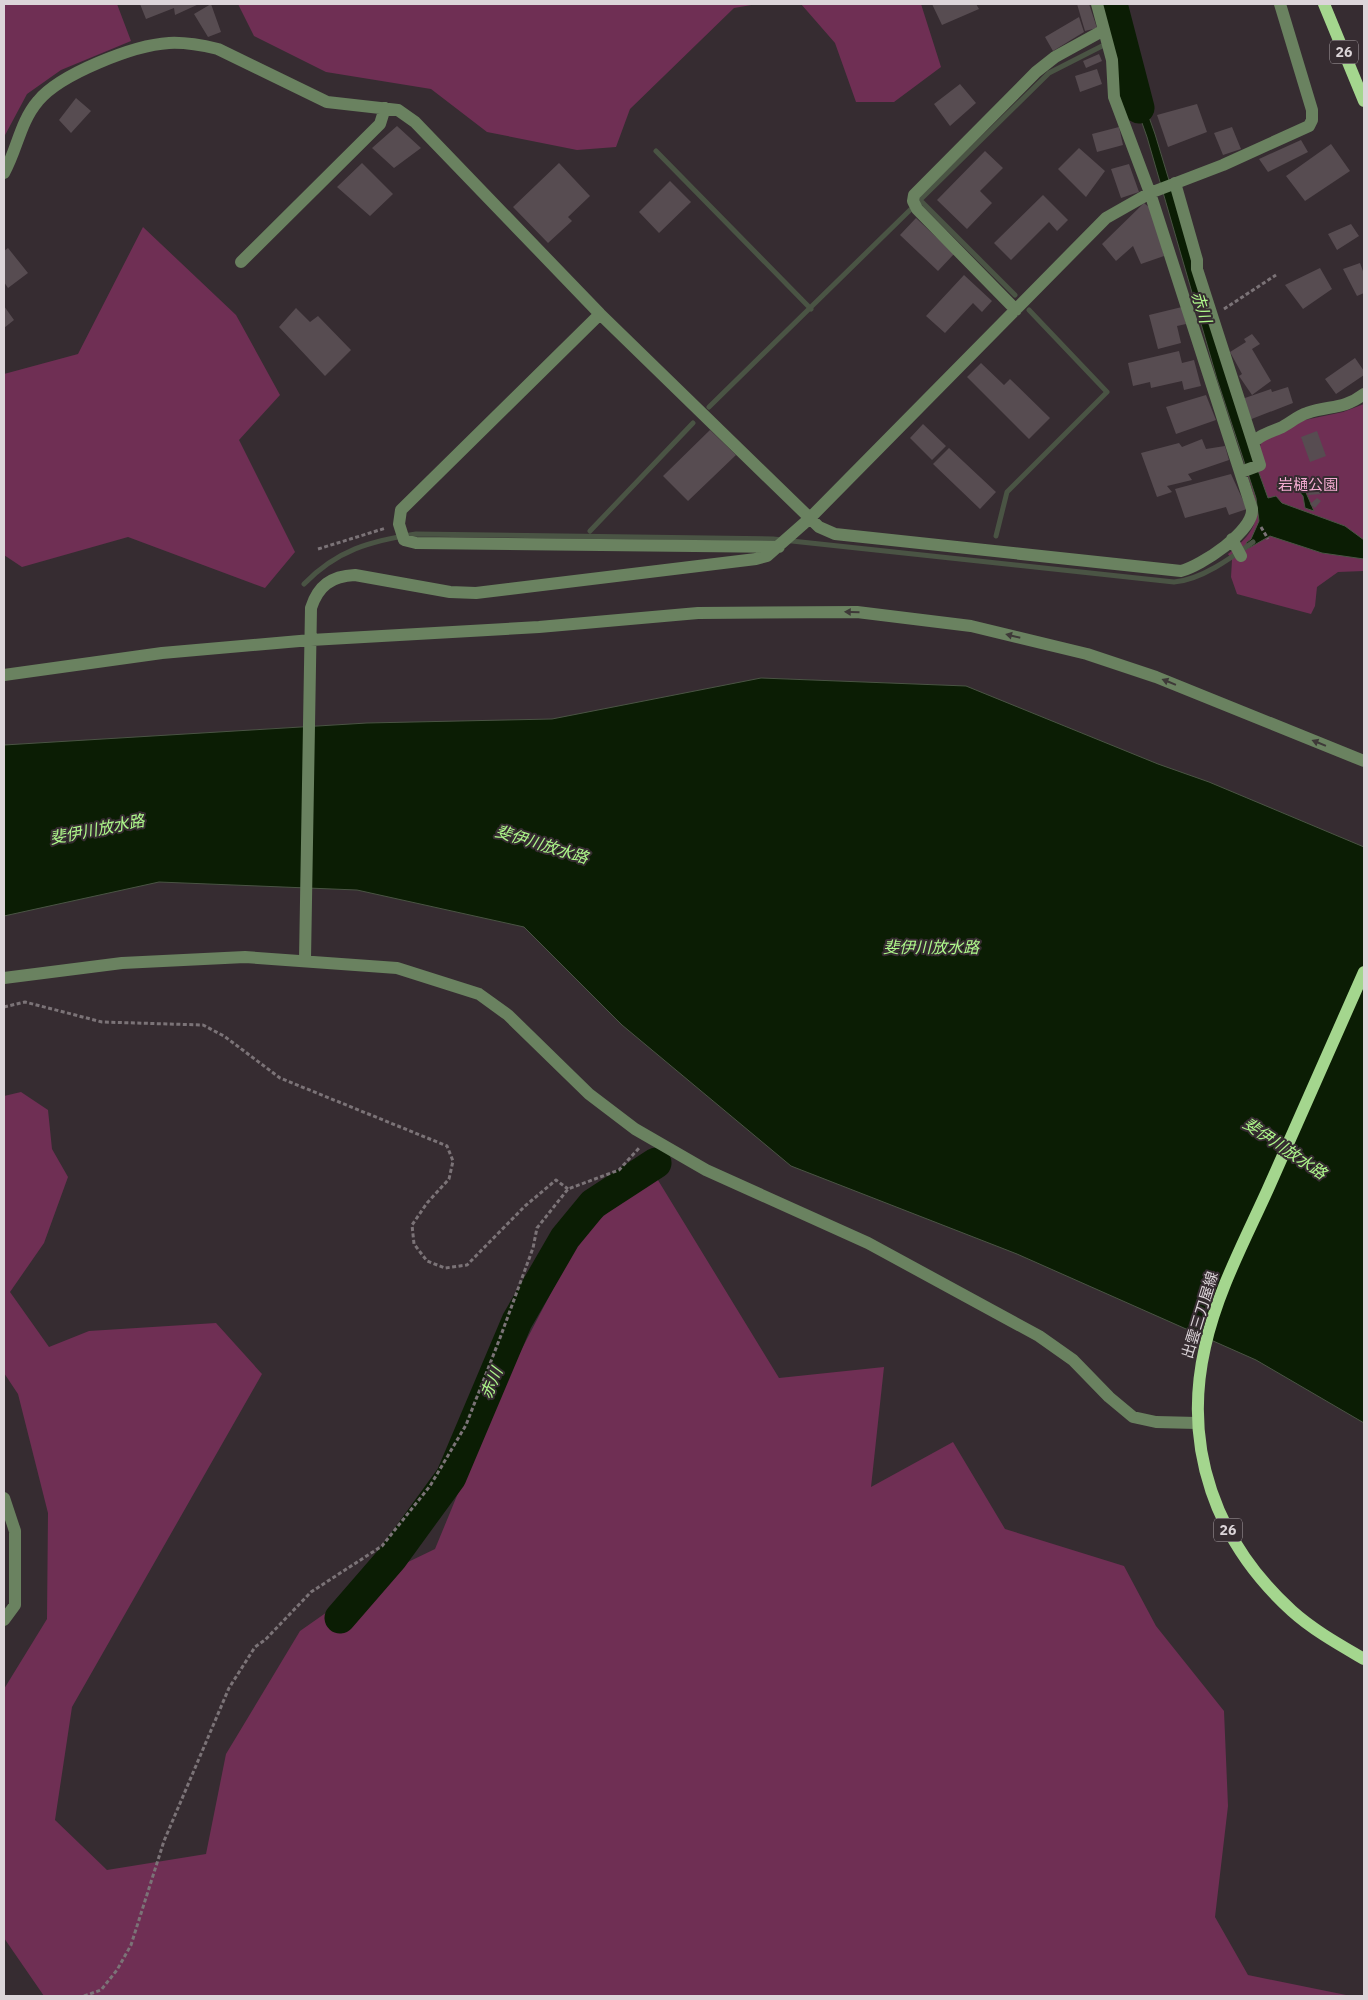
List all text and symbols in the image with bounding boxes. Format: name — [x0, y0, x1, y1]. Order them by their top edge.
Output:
road number: 26 — [1330, 41, 1358, 64]
water label: 赤川 — [1188, 289, 1217, 327]
park label: 岩樋公園 — [1278, 475, 1338, 494]
one-way arrow — [844, 608, 860, 616]
one-way arrow — [1005, 632, 1020, 640]
one-way arrow — [1161, 677, 1176, 685]
one-way arrow — [1311, 739, 1326, 747]
water label: 斐伊川放水路 — [48, 810, 148, 848]
water label: 斐伊川放水路 — [493, 820, 593, 868]
water label: 斐伊川放水路 — [883, 937, 981, 957]
water label: 斐伊川放水路 — [1240, 1113, 1332, 1184]
street label: 出雲三刀屋線 — [1177, 1269, 1222, 1361]
water label: 赤川 — [476, 1363, 507, 1402]
road number: 26 — [1214, 1518, 1242, 1542]

